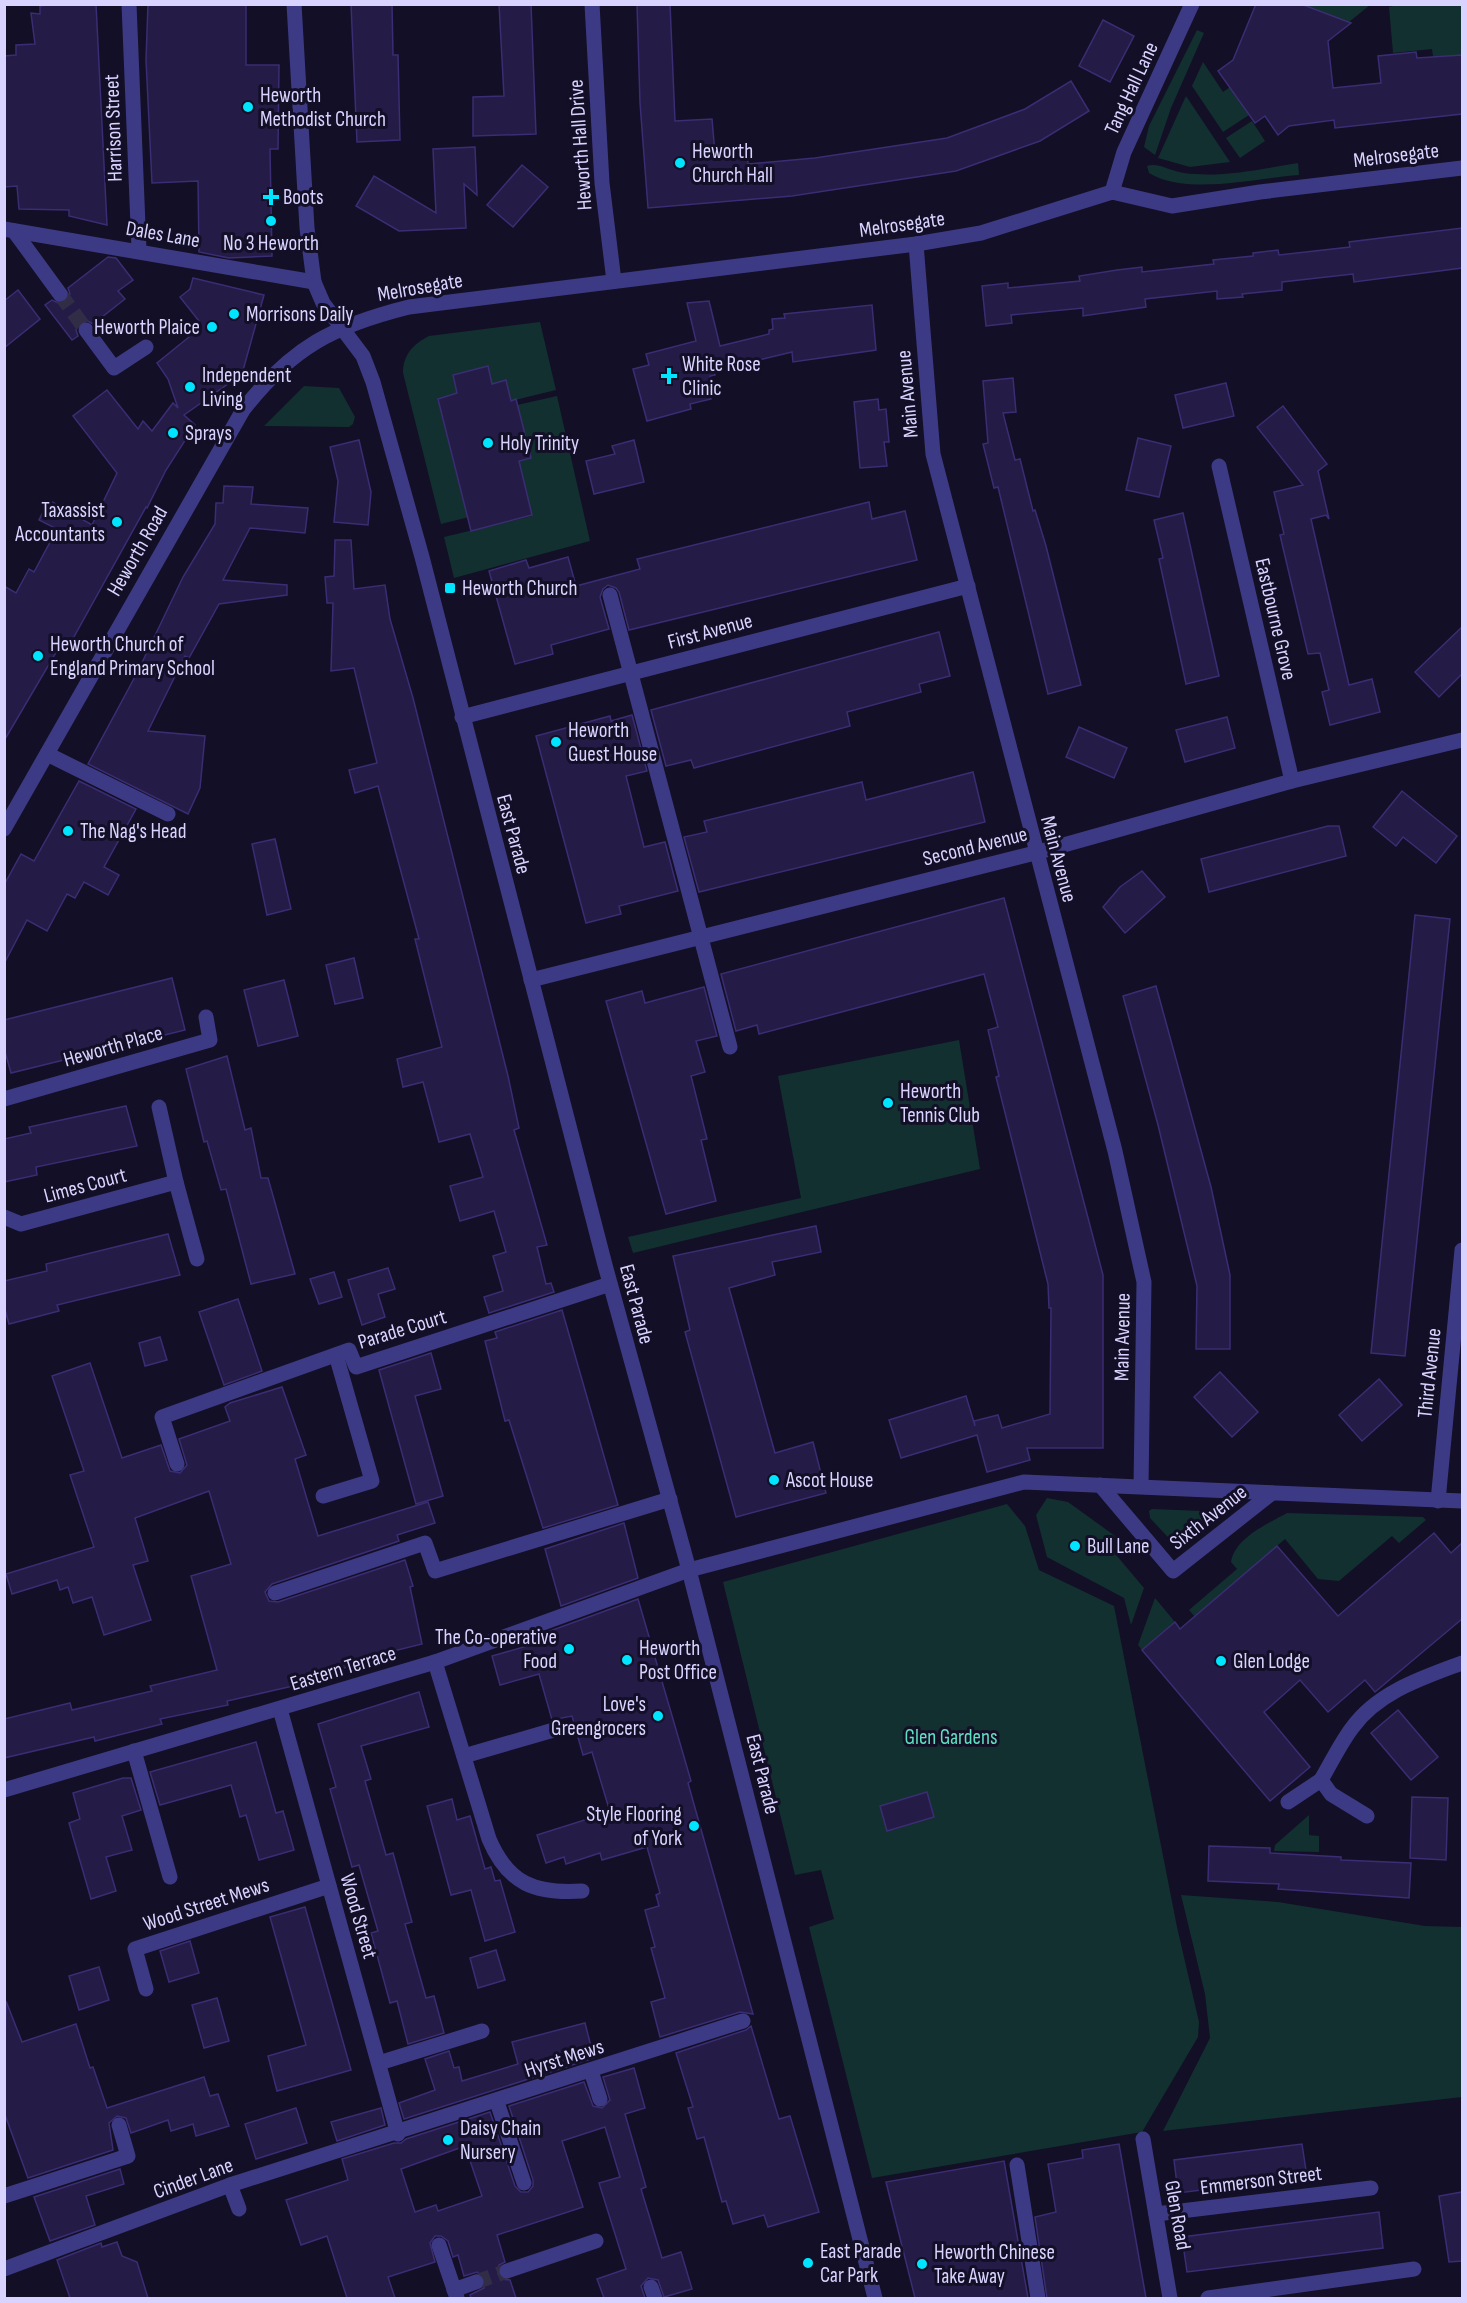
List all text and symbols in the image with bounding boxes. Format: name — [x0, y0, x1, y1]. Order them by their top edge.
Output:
street label: Tang Hall Lane — [1099, 38, 1164, 138]
street label: Harrison Street — [99, 74, 128, 182]
street label: Heworth Hall Drive — [563, 79, 598, 211]
place label: Heworth Methodist Church — [260, 83, 386, 132]
marker: Heworth Methodist Church — [241, 100, 255, 114]
street label: Melrosegate — [1352, 138, 1440, 173]
place label: Heworth Church Hall — [692, 139, 773, 188]
marker: Heworth Church Hall — [673, 156, 687, 170]
place label: Boots — [283, 185, 324, 210]
marker: Boots — [264, 190, 278, 204]
street label: Melrosegate — [858, 206, 946, 243]
marker: No 3 Heworth — [264, 214, 278, 228]
street label: Dales Lane — [124, 216, 202, 253]
place label: No 3 Heworth — [223, 231, 319, 256]
street label: Melrosegate — [376, 268, 465, 307]
place label: Morrisons Daily — [246, 302, 353, 327]
marker: Morrisons Daily — [227, 307, 241, 321]
place label: Heworth Plaice — [94, 315, 200, 340]
marker: Heworth Plaice — [205, 320, 219, 334]
street label: Main Avenue — [891, 349, 924, 439]
place label: White Rose Clinic — [682, 352, 761, 401]
place label: Independent Living — [202, 363, 291, 412]
marker: White Rose Clinic — [660, 367, 678, 385]
marker: Independent Living — [183, 380, 197, 394]
place label: Sprays — [185, 421, 232, 446]
marker: Sprays — [166, 426, 180, 440]
place label: Holy Trinity — [500, 431, 579, 456]
marker: Holy Trinity — [481, 436, 495, 450]
place label: Taxassist Accountants — [14, 498, 105, 547]
street label: Heworth Road — [102, 502, 173, 601]
marker: Taxassist Accountants — [110, 515, 124, 529]
street label: Eastbourne Grove — [1249, 556, 1302, 683]
place label: Heworth Church — [462, 576, 578, 601]
marker: Heworth Church — [443, 581, 457, 595]
street label: First Avenue — [665, 608, 755, 655]
place label: Heworth Church of England Primary School — [50, 632, 215, 681]
marker: Heworth Church of England Primary School — [31, 649, 45, 663]
place label: Heworth Guest House — [568, 718, 657, 767]
marker: Heworth Guest House — [549, 735, 563, 749]
street label: East Parade — [491, 792, 536, 877]
street label: Main Avenue — [1035, 813, 1082, 905]
place label: The Nag's Head — [80, 819, 186, 844]
street label: Second Avenue — [920, 821, 1030, 872]
marker: The Nag's Head — [61, 824, 75, 838]
street label: Heworth Place — [61, 1020, 166, 1073]
place label: Heworth Tennis Club — [900, 1079, 980, 1128]
marker: Heworth Tennis Club — [881, 1096, 895, 1110]
street label: Limes Court — [41, 1162, 129, 1209]
street label: East Parade — [614, 1262, 659, 1347]
street label: Main Avenue — [1109, 1293, 1136, 1381]
street label: Parade Court — [355, 1304, 449, 1355]
street label: Third Avenue — [1412, 1327, 1447, 1419]
place label: Ascot House — [785, 1468, 874, 1493]
marker: Ascot House — [767, 1473, 781, 1487]
street label: Sixth Avenue — [1165, 1480, 1252, 1555]
place label: Bull Lane — [1087, 1534, 1150, 1559]
marker: Bull Lane — [1068, 1539, 1082, 1553]
place label: The Co-operative Food — [435, 1625, 557, 1674]
place label: Heworth Post Office — [639, 1636, 717, 1685]
street label: Eastern Terrace — [287, 1641, 399, 1696]
marker: The Co-operative Food — [562, 1642, 576, 1656]
place label: Glen Lodge — [1233, 1649, 1310, 1674]
marker: Heworth Post Office — [620, 1653, 634, 1667]
marker: Glen Lodge — [1214, 1654, 1228, 1668]
place label: Love's Greengrocers — [551, 1692, 646, 1741]
marker: Love's Greengrocers — [651, 1709, 665, 1723]
park label: Glen Gardens — [904, 1725, 998, 1750]
street label: East Parade — [741, 1732, 784, 1817]
place label: Style Flooring of York — [586, 1802, 682, 1851]
marker: Style Flooring of York — [687, 1819, 701, 1833]
street label: Wood Street — [334, 1871, 383, 1961]
street label: Wood Street Mews — [140, 1872, 272, 1937]
street label: Hyrst Mews — [521, 2034, 607, 2083]
place label: Daisy Chain Nursery — [460, 2116, 541, 2165]
marker: Daisy Chain Nursery — [441, 2133, 455, 2147]
street label: Cinder Lane — [150, 2153, 236, 2204]
street label: Emmerson Street — [1199, 2161, 1323, 2200]
street label: Glen Road — [1159, 2178, 1196, 2252]
place label: East Parade Car Park — [820, 2239, 901, 2288]
place label: Heworth Chinese Take Away — [934, 2240, 1055, 2289]
marker: East Parade Car Park — [801, 2256, 815, 2270]
marker: Heworth Chinese Take Away — [915, 2257, 929, 2271]

